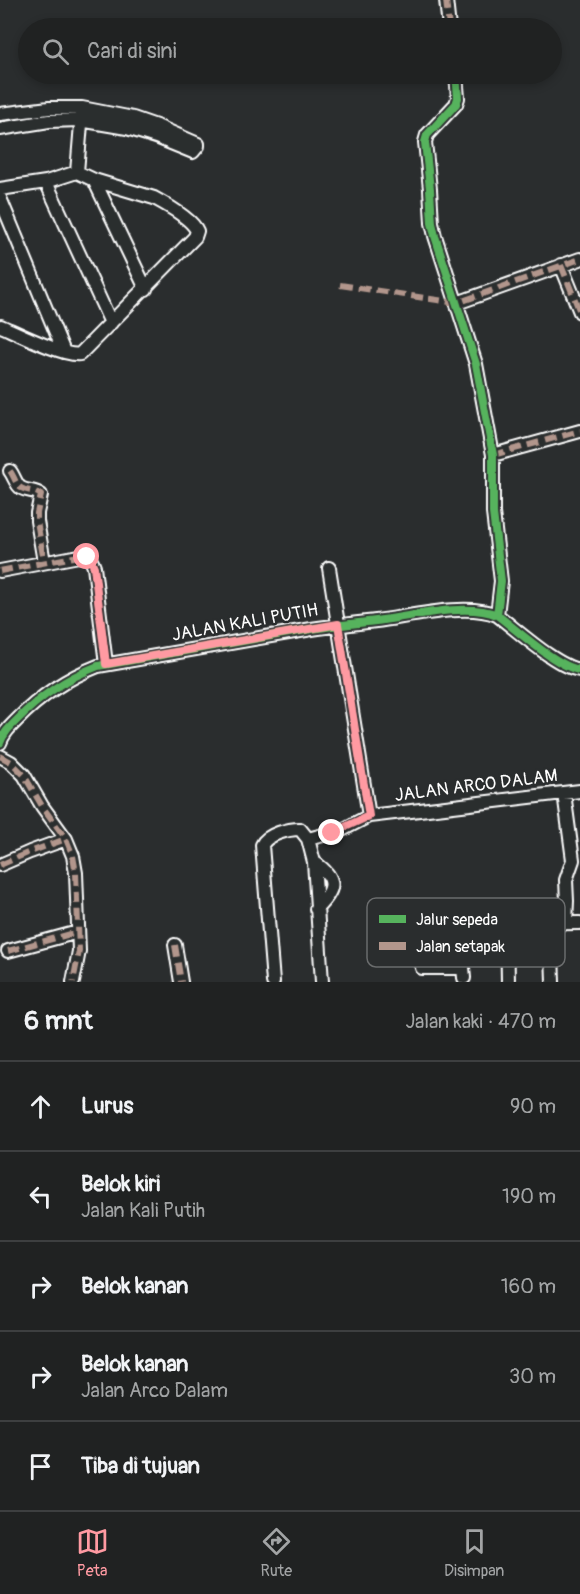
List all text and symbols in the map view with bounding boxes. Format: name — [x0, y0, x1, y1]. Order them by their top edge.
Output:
search box — [18, 18, 562, 84]
icon: search — [39, 35, 72, 68]
text: Cari di sini — [87, 37, 177, 65]
route start — [73, 543, 99, 569]
street label: JALAN KALI PUTIH — [170, 598, 320, 647]
street label: JALAN ARCO DALAM — [393, 764, 559, 807]
route end — [318, 819, 344, 845]
legend — [367, 898, 565, 967]
text: Jalur sepeda — [416, 910, 498, 930]
text: Jalan setapak — [416, 937, 505, 957]
text: 6 mnt — [24, 1005, 93, 1037]
text: Jalan kaki · 470 m — [405, 1009, 556, 1034]
icon: ahead — [24, 1090, 57, 1123]
text: Lurus — [81, 1092, 133, 1120]
text: 90 m — [510, 1094, 556, 1119]
text: Belok kiri — [81, 1170, 160, 1198]
icon: left — [24, 1180, 57, 1213]
text: 190 m — [502, 1184, 556, 1209]
text: Jalan Kali Putih — [81, 1198, 205, 1223]
icon: right — [24, 1270, 57, 1303]
text: Belok kanan — [81, 1272, 189, 1300]
text: 160 m — [501, 1274, 556, 1299]
text: Belok kanan — [81, 1350, 189, 1378]
icon: right — [24, 1360, 57, 1393]
text: 30 m — [509, 1364, 556, 1389]
text: Jalan Arco Dalam — [81, 1378, 228, 1403]
icon: arrive — [24, 1450, 57, 1483]
text: Tiba di tujuan — [81, 1452, 200, 1480]
tab: Peta — [76, 1525, 109, 1581]
tab: Rute — [260, 1525, 293, 1581]
tab: Disimpan — [444, 1525, 504, 1581]

